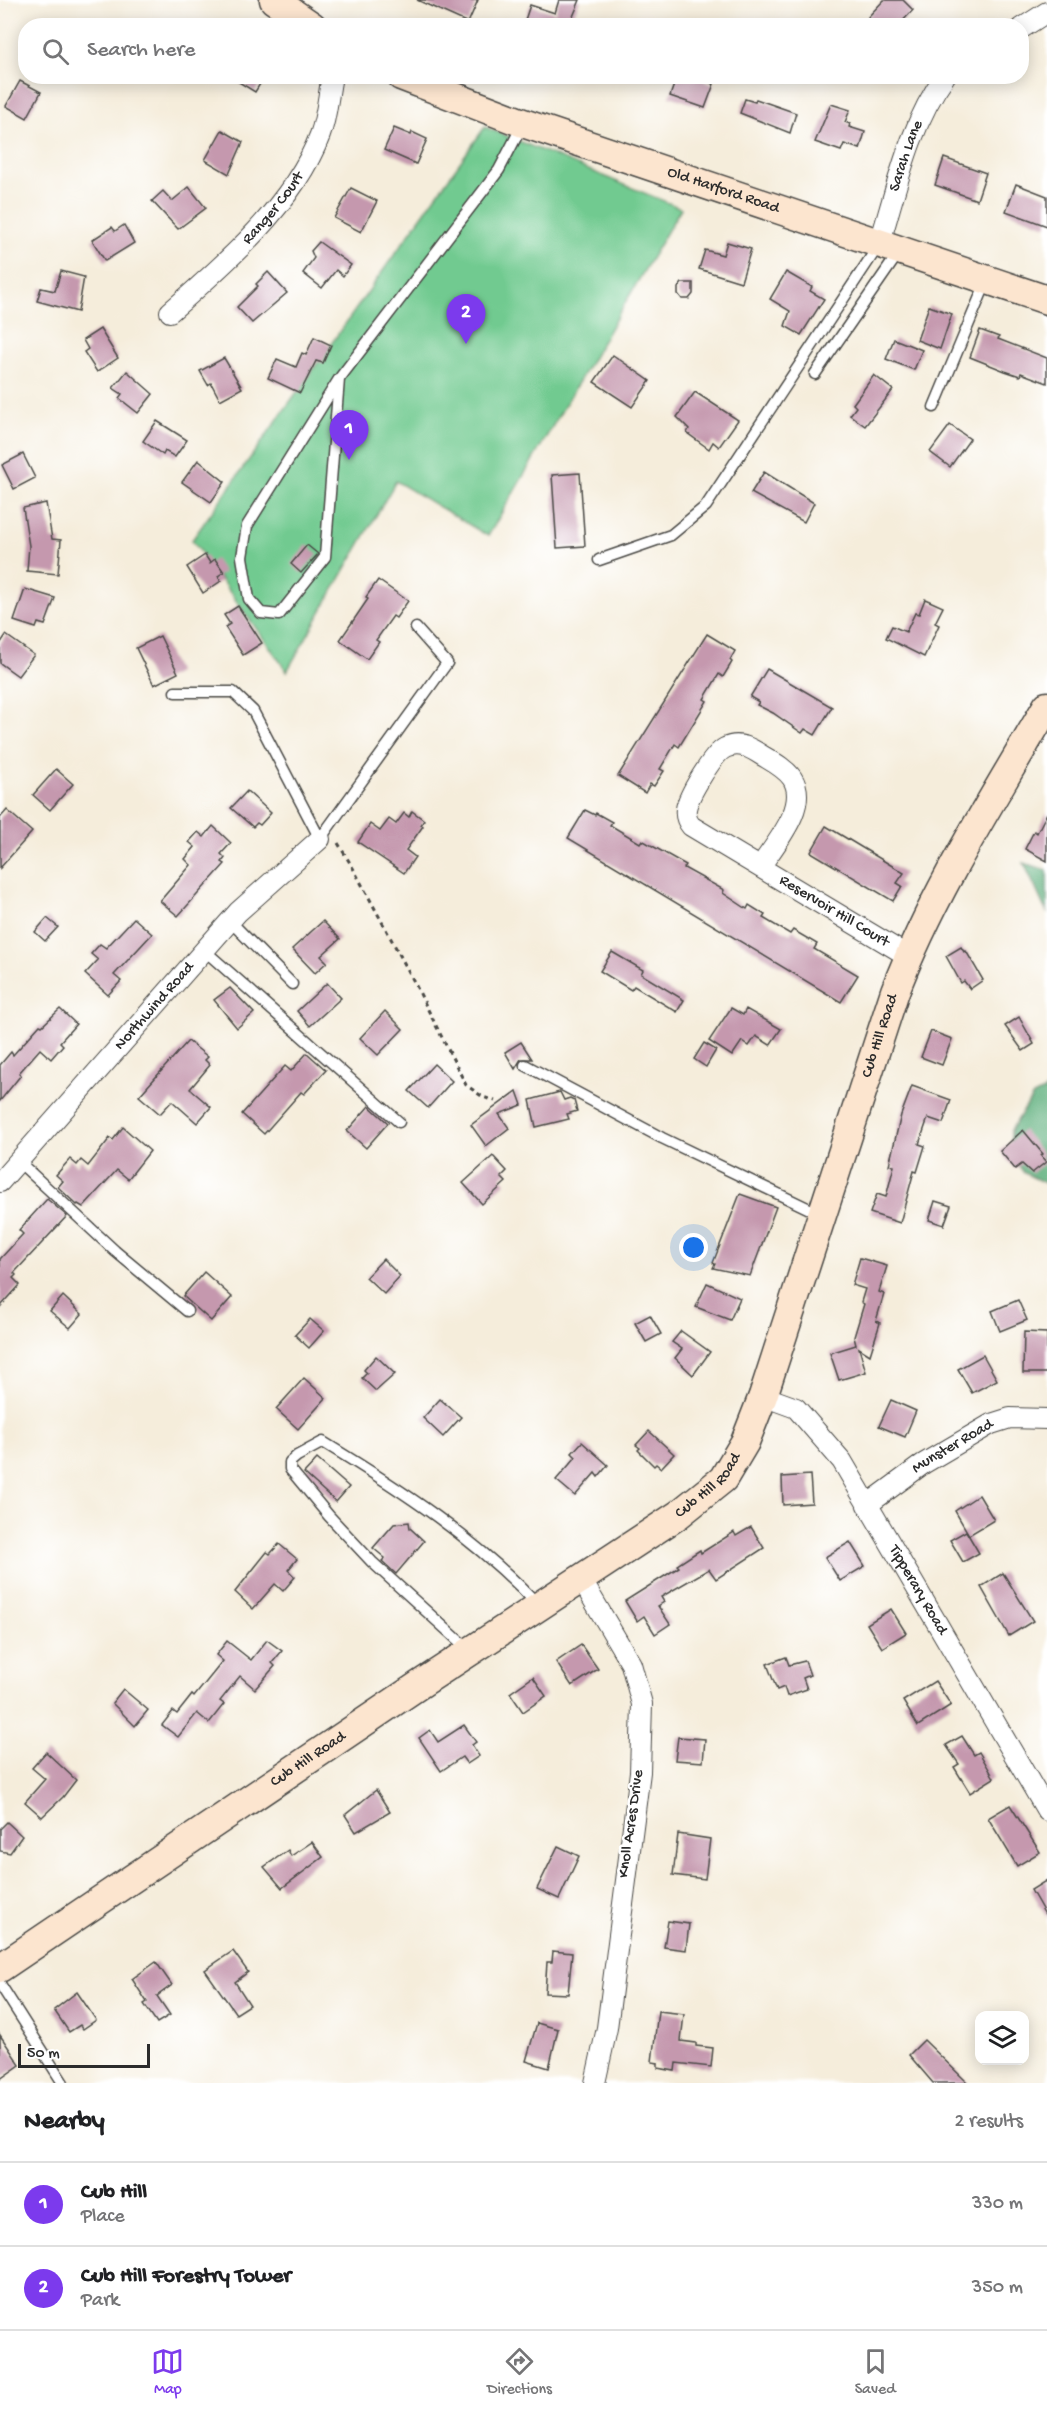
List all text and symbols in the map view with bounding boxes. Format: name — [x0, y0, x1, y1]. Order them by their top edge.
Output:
search box — [18, 18, 1029, 84]
icon: search — [39, 35, 72, 68]
text: Search here — [87, 38, 195, 64]
street label: Sarah Lane — [886, 117, 928, 194]
street label: Old Harford Road — [665, 163, 783, 219]
street label: Ranger Court — [239, 167, 310, 249]
pin: 2 — [446, 294, 486, 344]
pin: 1 — [330, 410, 368, 460]
street label: Reservoir Hill Court — [775, 871, 894, 953]
street label: Northwind Road — [111, 957, 200, 1054]
street label: Cub Hill Road — [858, 990, 903, 1080]
your location — [679, 1233, 708, 1262]
street label: Munster Road — [908, 1414, 998, 1478]
street label: Cub Hill Road — [671, 1448, 747, 1523]
street label: Tipperary Road — [884, 1541, 952, 1640]
street label: Cub Hill Road — [267, 1727, 351, 1792]
street label: Knoll Acres Drive — [615, 1768, 649, 1879]
map controls — [975, 2011, 1029, 2065]
button: layers — [975, 2011, 1029, 2065]
scale bar — [18, 2041, 150, 2068]
text: 50 m — [27, 2045, 60, 2064]
text: Nearby — [24, 2107, 105, 2138]
text: 2 results — [954, 2111, 1023, 2134]
text: Cub Hill — [81, 2180, 147, 2206]
text: 1 — [39, 2193, 48, 2216]
text: 330 m — [972, 2193, 1023, 2216]
text: Place — [81, 2206, 125, 2229]
text: Cub Hill Forestry Tower — [81, 2264, 291, 2290]
text: 2 — [39, 2277, 48, 2300]
text: 350 m — [972, 2277, 1023, 2300]
text: Park — [81, 2290, 119, 2313]
tab: Map — [151, 2345, 184, 2400]
tab: Directions — [487, 2345, 552, 2400]
tab: Saved — [855, 2345, 896, 2400]

